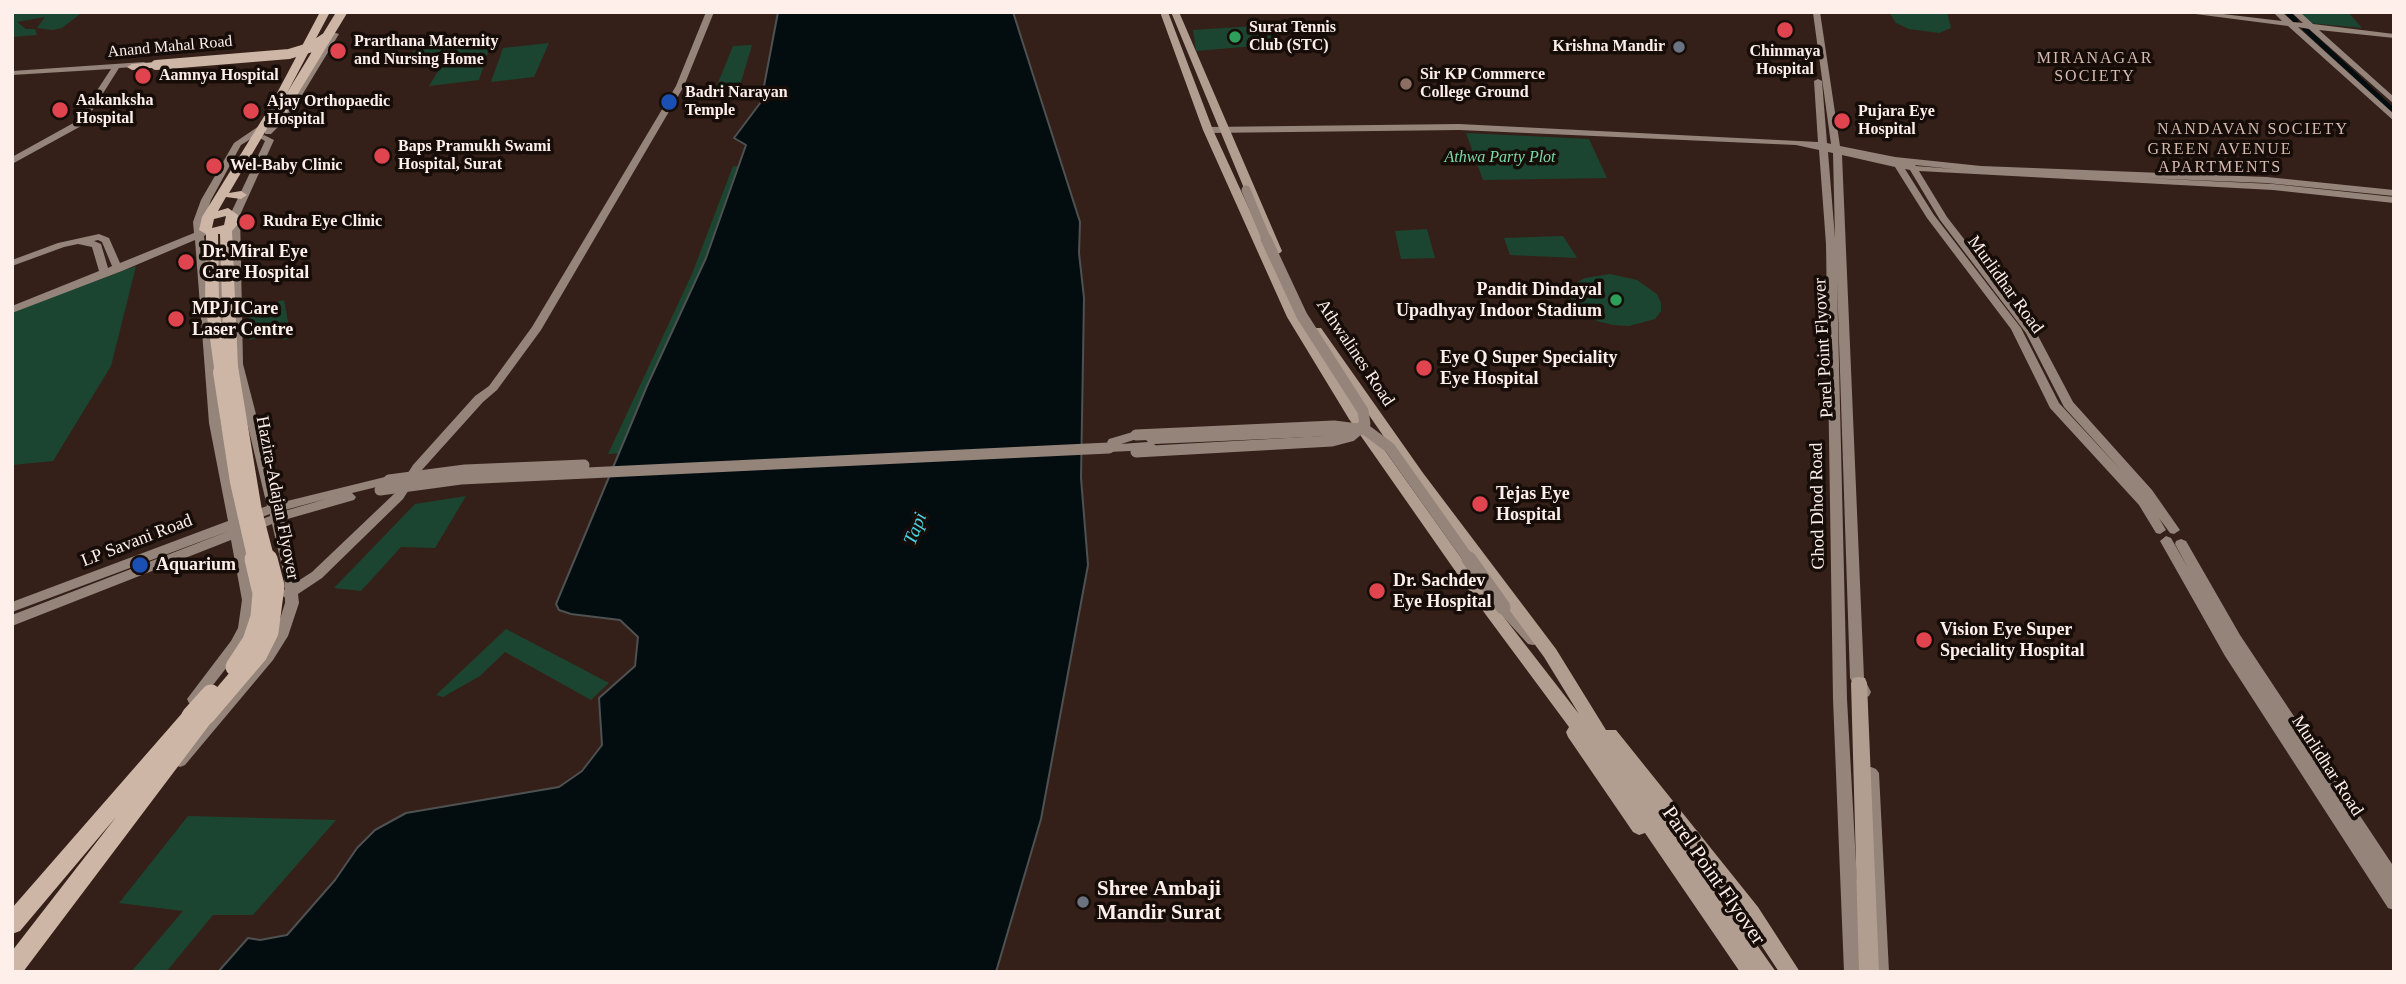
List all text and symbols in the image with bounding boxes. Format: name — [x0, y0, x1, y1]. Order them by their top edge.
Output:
place label: Surat Tennis Club (STC) — [1249, 18, 1336, 56]
marker: Chinmaya Hospital — [1775, 20, 1795, 40]
marker: Surat Tennis Club (STC) — [1227, 29, 1243, 45]
street label: Anand Mahal Road — [107, 32, 233, 62]
place label: Prarthana Maternity and Nursing Home — [354, 32, 498, 70]
place label: Krishna Mandir — [1553, 37, 1665, 57]
marker: Krishna Mandir — [1671, 39, 1687, 55]
marker: Prarthana Maternity and Nursing Home — [328, 41, 348, 61]
place label: Chinmaya Hospital — [1749, 42, 1821, 80]
district label: MIRANAGAR SOCIETY — [2038, 49, 2152, 87]
place label: Sir KP Commerce College Ground — [1420, 65, 1545, 103]
marker: Aamnya Hospital — [133, 66, 153, 86]
place label: Aamnya Hospital — [159, 66, 279, 86]
marker: Sir KP Commerce College Ground — [1398, 76, 1414, 92]
place label: Badri Narayan Temple — [685, 83, 788, 121]
place label: Aakanksha Hospital — [76, 91, 153, 129]
place label: Ajay Orthopaedic Hospital — [267, 92, 390, 130]
marker: Badri Narayan Temple — [659, 92, 679, 112]
marker: Aakanksha Hospital — [50, 100, 70, 120]
marker: Ajay Orthopaedic Hospital — [241, 101, 261, 121]
place label: Pujara Eye Hospital — [1858, 102, 1935, 140]
marker: Pujara Eye Hospital — [1832, 111, 1852, 131]
district label: NANDAVAN SOCIETY — [2159, 120, 2347, 140]
place label: Baps Pramukh Swami Hospital, Surat — [398, 137, 551, 175]
district label: GREEN AVENUE APARTMENTS — [2149, 140, 2291, 178]
marker: Baps Pramukh Swami Hospital, Surat — [372, 146, 392, 166]
park label: Athwa Party Plot — [1444, 148, 1556, 168]
marker: Wel-Baby Clinic — [204, 156, 224, 176]
place label: Wel-Baby Clinic — [230, 156, 342, 176]
marker: Rudra Eye Clinic — [237, 212, 257, 232]
place label: Rudra Eye Clinic — [263, 212, 382, 232]
street label: Murlidhar Road — [1962, 232, 2048, 338]
place label: Dr. Miral Eye Care Hospital — [202, 241, 309, 284]
marker: Dr. Miral Eye Care Hospital — [176, 252, 196, 272]
street label: Parel Point Flyover — [1810, 278, 1838, 418]
place label: Pandit Dindayal Upadhyay Indoor Stadium — [1396, 279, 1602, 322]
marker: Pandit Dindayal Upadhyay Indoor Stadium — [1608, 292, 1624, 308]
street label: Athwalines Road — [1311, 295, 1399, 411]
place label: MPJ ICare Laser Centre — [192, 298, 293, 340]
marker: MPJ ICare Laser Centre — [166, 309, 186, 329]
place label: Eye Q Super Speciality Eye Hospital — [1440, 347, 1618, 390]
marker: Eye Q Super Speciality Eye Hospital — [1414, 358, 1434, 378]
street label: Hazira-Adajan Flyover — [251, 414, 303, 582]
street label: Ghod Dhod Road — [1806, 442, 1830, 570]
place label: Tejas Eye Hospital — [1496, 483, 1570, 526]
marker: Tejas Eye Hospital — [1470, 494, 1490, 514]
water label: Tapi — [899, 509, 933, 549]
street label: LP Savani Road — [79, 510, 195, 572]
place label: Aquarium — [156, 554, 236, 576]
marker: Aquarium — [130, 555, 150, 575]
place label: Dr. Sachdev Eye Hospital — [1393, 570, 1492, 612]
marker: Dr. Sachdev Eye Hospital — [1367, 581, 1387, 601]
place label: Vision Eye Super Speciality Hospital — [1940, 619, 2085, 662]
marker: Vision Eye Super Speciality Hospital — [1914, 630, 1934, 650]
street label: Murlidhar Road — [2286, 712, 2368, 820]
street label: Parel Point Flyover — [1656, 802, 1770, 950]
place label: Shree Ambaji Mandir Surat — [1097, 877, 1221, 927]
marker: Shree Ambaji Mandir Surat — [1075, 894, 1091, 910]

